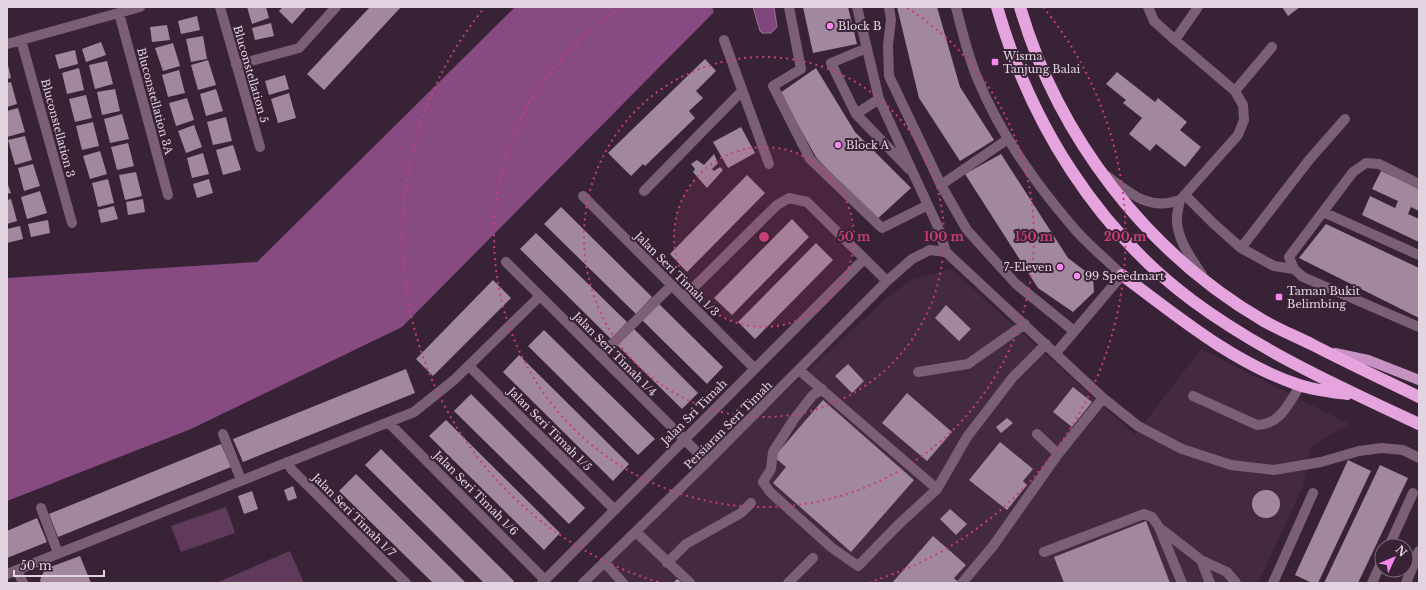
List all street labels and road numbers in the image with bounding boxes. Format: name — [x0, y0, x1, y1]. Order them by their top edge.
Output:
street label: Bluconstellation 5 — [230, 24, 272, 124]
street label: Bluconstellation 3A — [134, 46, 176, 156]
street label: Bluconstellation 3 — [38, 77, 78, 179]
street label: Jalan Seri Timah 1/3 — [631, 228, 722, 319]
street label: Jalan Seri Timah 1/4 — [569, 308, 660, 399]
street label: Jalan Sri Timah — [657, 376, 730, 449]
street label: Persiaran Seri Timah — [681, 378, 775, 472]
street label: Jalan Seri Timah 1/5 — [504, 383, 595, 474]
street label: Jalan Seri Timah 1/6 — [429, 446, 521, 538]
street label: Jalan Seri Timah 1/7 — [308, 469, 399, 560]

